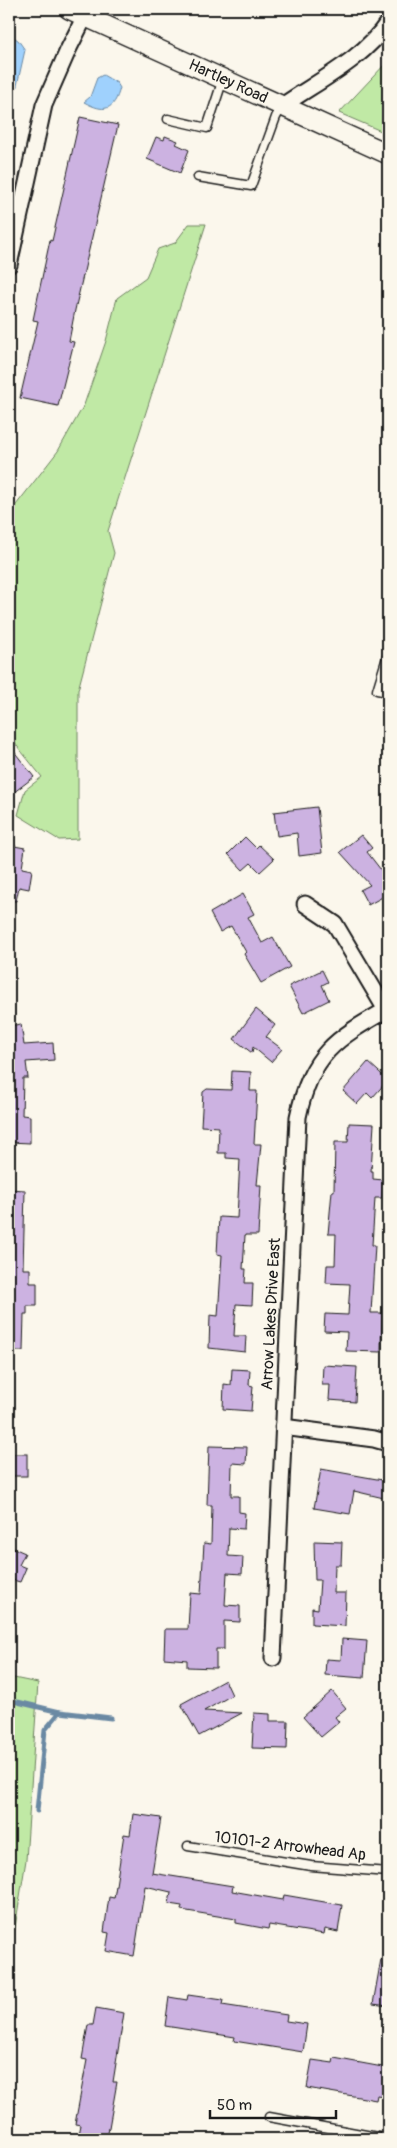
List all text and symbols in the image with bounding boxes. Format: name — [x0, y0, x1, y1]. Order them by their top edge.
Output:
street label: Hartley Road — [186, 55, 271, 108]
street label: Arrow Lakes Drive East — [257, 1237, 285, 1391]
street label: 10101-2 Arrowhead Ap — [213, 1827, 367, 1865]
scale bar — [210, 2088, 336, 2120]
text: 50 m — [217, 2096, 252, 2115]

